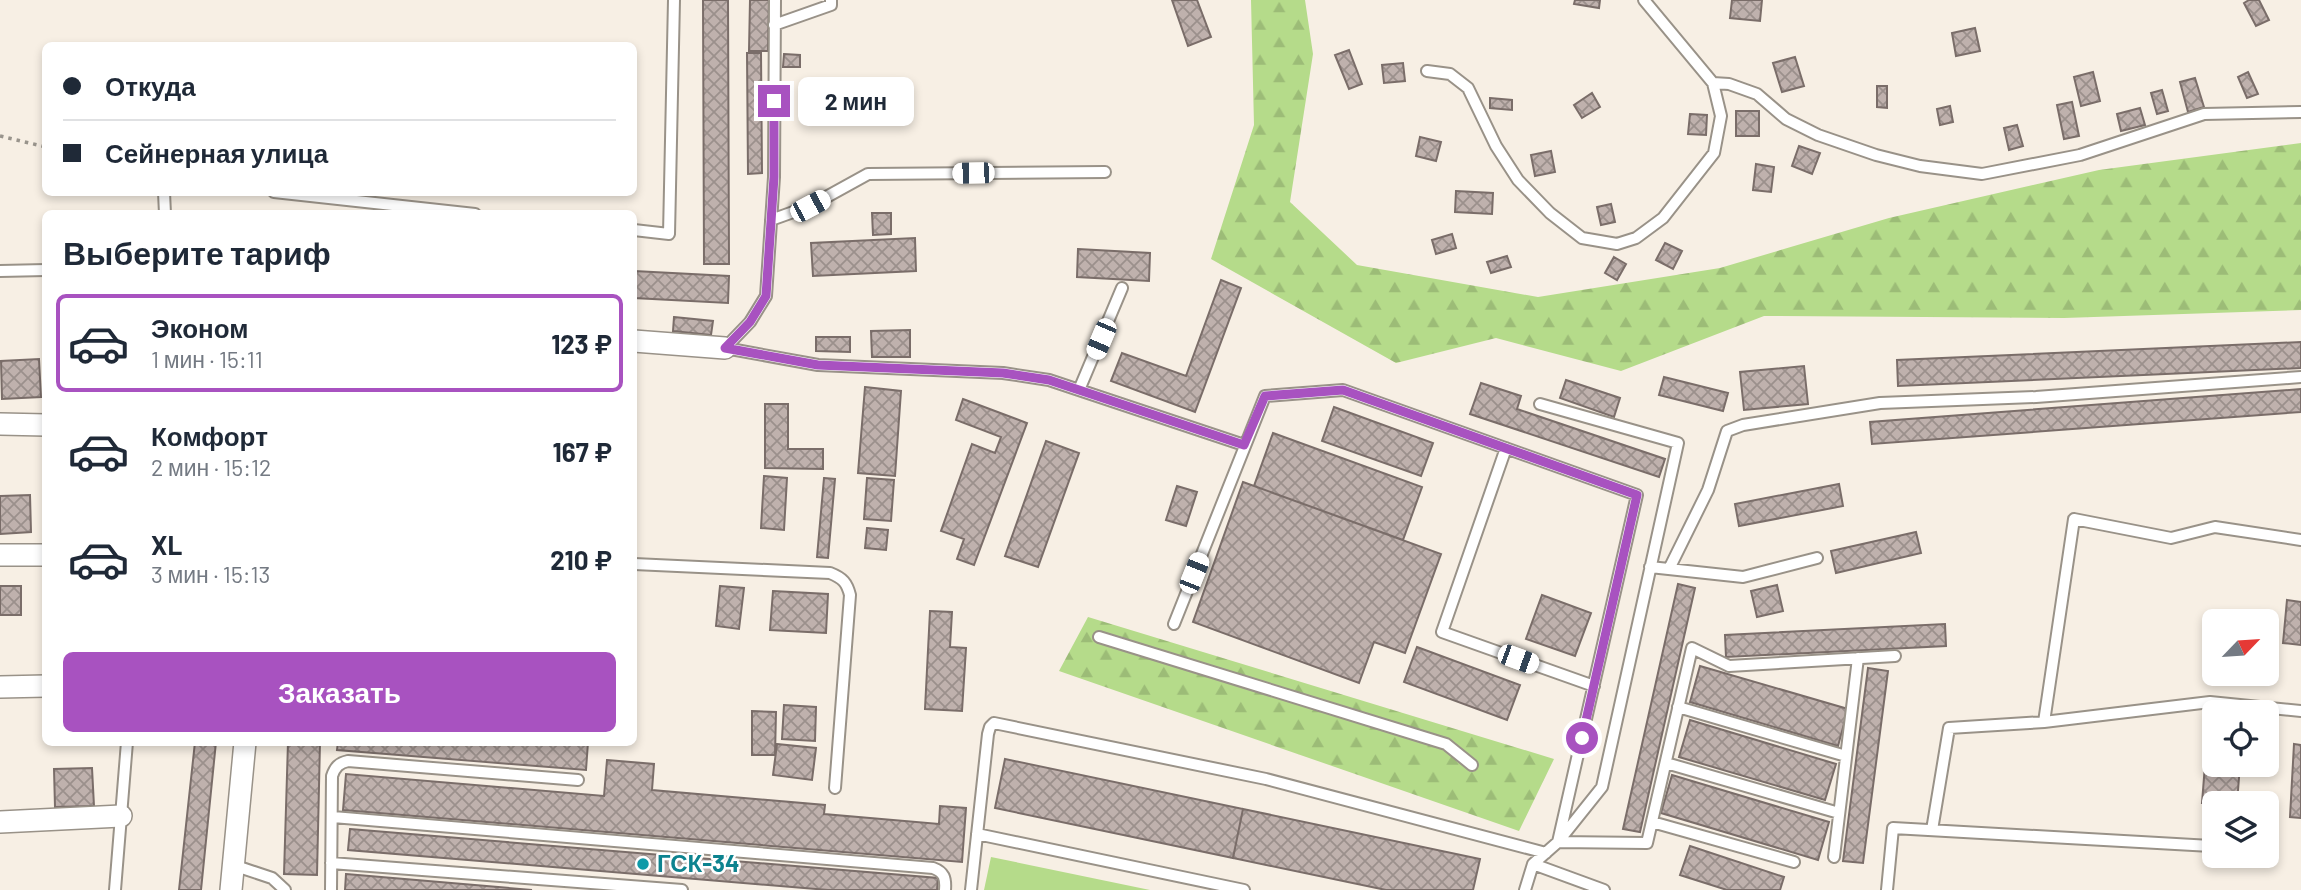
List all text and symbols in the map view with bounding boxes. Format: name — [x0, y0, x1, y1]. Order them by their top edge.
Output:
text: Откуда — [105, 70, 196, 101]
callout: 2 мин — [798, 76, 914, 126]
route end — [758, 85, 790, 117]
text: 2 мин — [825, 87, 887, 115]
text: Сейнерная улица — [105, 137, 328, 168]
car — [952, 162, 995, 184]
car — [787, 187, 834, 225]
text: Выберите тариф — [63, 233, 331, 271]
icon: car — [67, 312, 130, 375]
text: Эконом — [151, 312, 249, 343]
car — [1084, 316, 1119, 362]
text: 123 ₽ — [551, 328, 612, 359]
text: 1 мин · 15:11 — [151, 345, 263, 373]
icon: car — [67, 420, 130, 483]
text: Комфорт — [151, 420, 268, 451]
text: 167 ₽ — [553, 436, 612, 467]
text: 2 мин · 15:12 — [151, 453, 271, 481]
icon: car — [67, 528, 130, 591]
text: XL — [151, 529, 182, 560]
text: 210 ₽ — [550, 544, 612, 575]
car — [1177, 550, 1212, 596]
text: 3 мин · 15:13 — [151, 560, 270, 588]
north arrow — [2202, 609, 2278, 686]
map controls — [2202, 609, 2279, 868]
car — [1495, 642, 1542, 676]
button: Заказать — [63, 652, 616, 732]
button: locate — [2202, 700, 2279, 777]
route start — [1566, 722, 1598, 754]
button: layers — [2202, 791, 2279, 868]
place label: ГСК-34 — [657, 848, 740, 877]
marker: ГСК-34 — [635, 856, 651, 872]

